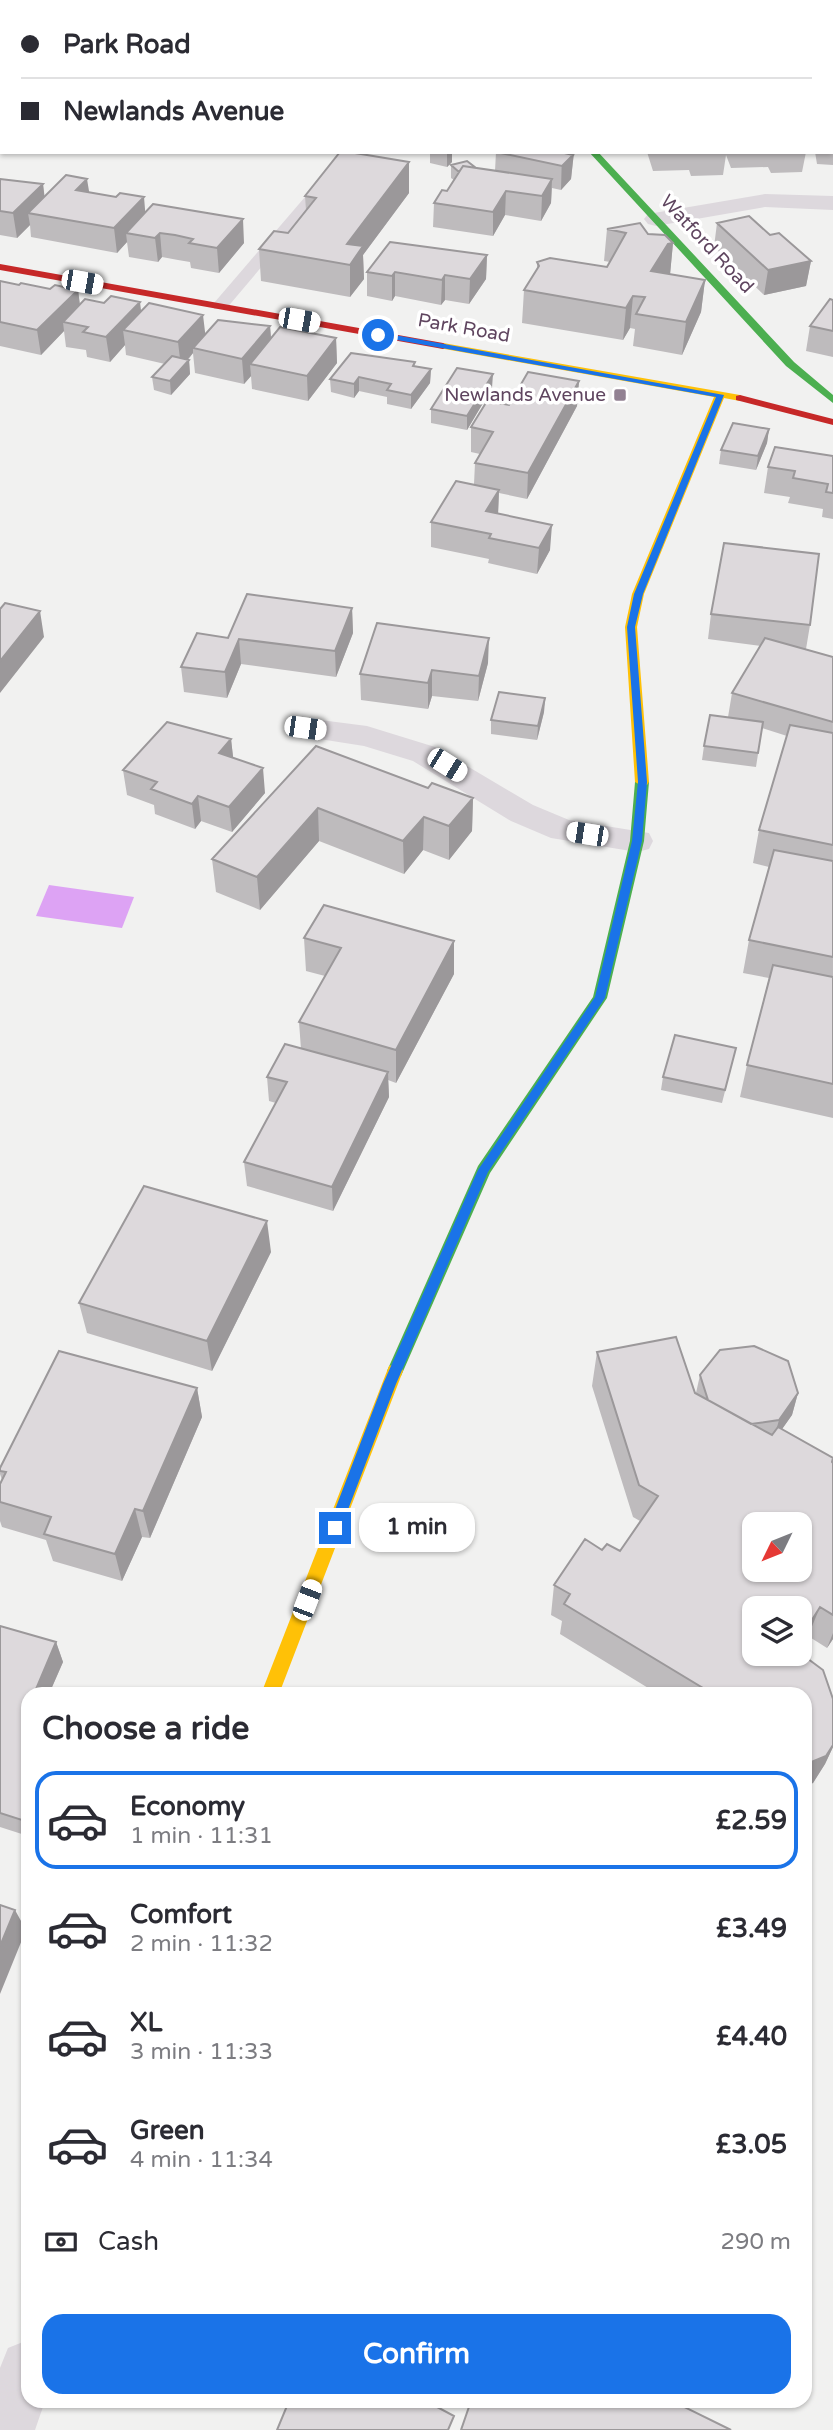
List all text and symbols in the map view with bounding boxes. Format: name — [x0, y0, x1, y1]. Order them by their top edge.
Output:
text: Park Road — [63, 29, 191, 60]
text: Newlands Avenue — [63, 96, 284, 127]
street label: Watford Road — [656, 190, 758, 298]
car — [60, 268, 105, 296]
car — [277, 306, 322, 334]
street label: Park Road — [416, 309, 512, 347]
route start — [362, 319, 394, 351]
place label: Newlands Avenue — [444, 384, 606, 406]
marker: Newlands Avenue — [612, 387, 628, 403]
car — [283, 715, 328, 741]
car — [424, 745, 471, 785]
car — [565, 820, 610, 848]
callout: 1 min — [360, 1504, 475, 1552]
route end — [319, 1512, 351, 1544]
north arrow — [742, 1512, 812, 1582]
map controls — [742, 1512, 812, 1666]
text: 1 min — [386, 1513, 448, 1541]
car — [290, 1577, 325, 1623]
button: layers — [742, 1596, 812, 1666]
text: Choose a ride — [42, 1710, 249, 1748]
icon: car — [46, 1789, 109, 1852]
text: Economy — [130, 1791, 245, 1822]
text: £2.59 — [716, 1805, 787, 1836]
text: 1 min · 11:31 — [130, 1822, 273, 1850]
icon: car — [46, 1897, 109, 1960]
text: Comfort — [130, 1899, 232, 1930]
text: £3.49 — [716, 1913, 787, 1944]
text: 2 min · 11:32 — [130, 1930, 273, 1958]
icon: car — [46, 2005, 109, 2068]
text: XL — [130, 2007, 162, 2038]
text: £4.40 — [716, 2021, 787, 2052]
text: 3 min · 11:33 — [130, 2038, 273, 2066]
icon: car — [46, 2113, 109, 2176]
text: Green — [130, 2115, 205, 2146]
text: £3.05 — [716, 2129, 787, 2160]
text: 4 min · 11:34 — [130, 2146, 273, 2174]
icon: cash — [42, 2223, 80, 2261]
text: Cash — [98, 2226, 159, 2257]
text: 290 m — [721, 2228, 791, 2256]
button: Confirm — [42, 2314, 791, 2394]

